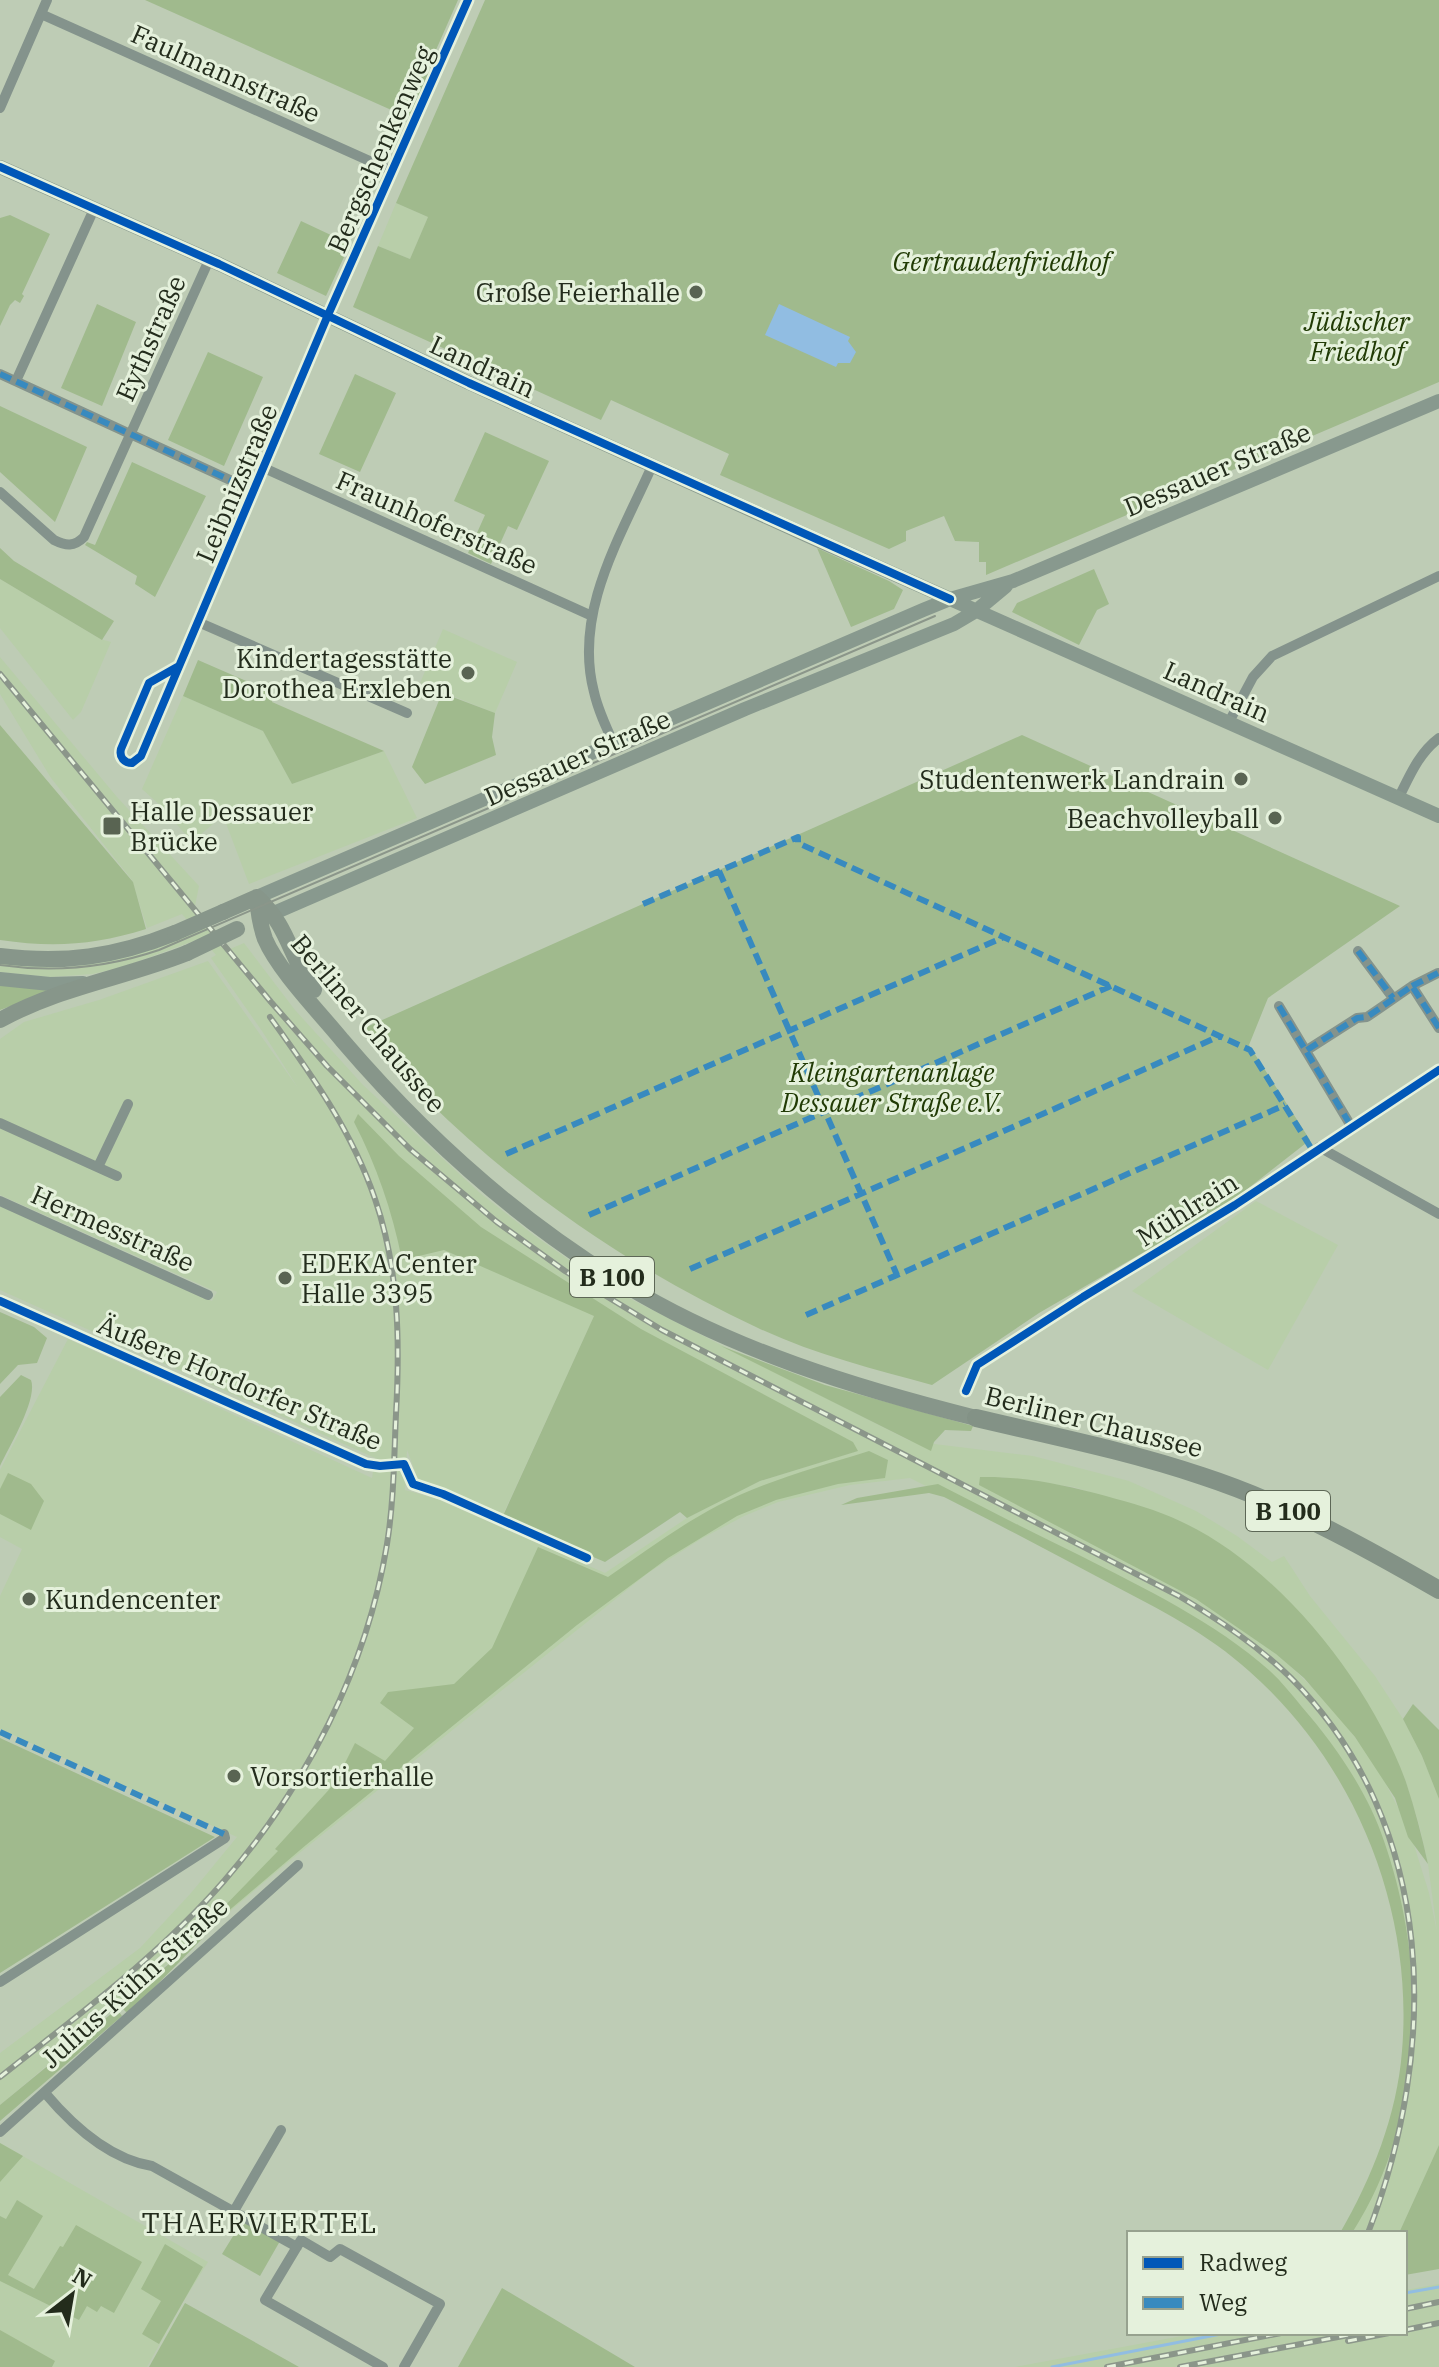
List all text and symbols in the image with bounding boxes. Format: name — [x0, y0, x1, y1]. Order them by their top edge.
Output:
street label: Faulmannstraße — [126, 16, 326, 130]
street label: Bergschenkenweg — [319, 40, 441, 258]
park label: Gertraudenfriedhof — [892, 244, 1115, 278]
street label: Eythstraße — [107, 270, 193, 406]
place label: Große Feierhalle — [476, 275, 680, 309]
marker: Große Feierhalle — [687, 283, 705, 301]
park label: Jüdischer Friedhof — [1303, 304, 1411, 368]
street label: Landrain — [425, 327, 541, 405]
street label: Leibnizstraße — [187, 399, 285, 567]
street label: Dessauer Straße — [1118, 414, 1316, 524]
street label: Fraunhoferstraße — [331, 462, 543, 582]
place label: Kindertagesstätte Dorothea Erxleben — [222, 641, 452, 705]
street label: Landrain — [1159, 653, 1275, 729]
marker: Kindertagesstätte Dorothea Erxleben — [459, 664, 477, 682]
street label: Dessauer Straße — [479, 701, 675, 813]
place label: Studentenwerk Landrain — [919, 762, 1225, 796]
marker: Studentenwerk Landrain — [1232, 770, 1250, 788]
place label: Halle Dessauer Brücke — [130, 794, 314, 858]
place label: Beachvolleyball — [1067, 801, 1259, 835]
marker: Beachvolleyball — [1266, 809, 1284, 827]
marker: Halle Dessauer Brücke — [101, 815, 123, 837]
street label: Berliner Chaussee — [284, 927, 454, 1119]
park label: Kleingartenanlage Dessauer Straße e.V. — [780, 1055, 1003, 1119]
street label: Mühlrain — [1130, 1165, 1244, 1253]
street label: Hermesstraße — [26, 1177, 200, 1279]
place label: EDEKA Center Halle 3395 — [301, 1246, 477, 1310]
road number: B 100 — [570, 1257, 654, 1297]
marker: EDEKA Center Halle 3395 — [276, 1269, 294, 1287]
street label: Äußere Hordorfer Straße — [93, 1307, 387, 1457]
street label: Berliner Chaussee — [982, 1377, 1206, 1465]
road number: B 100 — [1246, 1491, 1330, 1531]
place label: Kundencenter — [45, 1582, 221, 1616]
marker: Kundencenter — [20, 1590, 38, 1608]
place label: Vorsortierhalle — [250, 1759, 434, 1793]
marker: Vorsortierhalle — [225, 1767, 243, 1785]
street label: Julius-Kühn-Straße — [34, 1889, 234, 2075]
district label: THAERVIERTEL — [142, 2204, 378, 2241]
legend — [1127, 2231, 1407, 2335]
text: Radweg — [1199, 2246, 1287, 2278]
north arrow — [32, 2255, 112, 2335]
text: N — [68, 2261, 97, 2294]
text: Weg — [1199, 2286, 1247, 2318]

